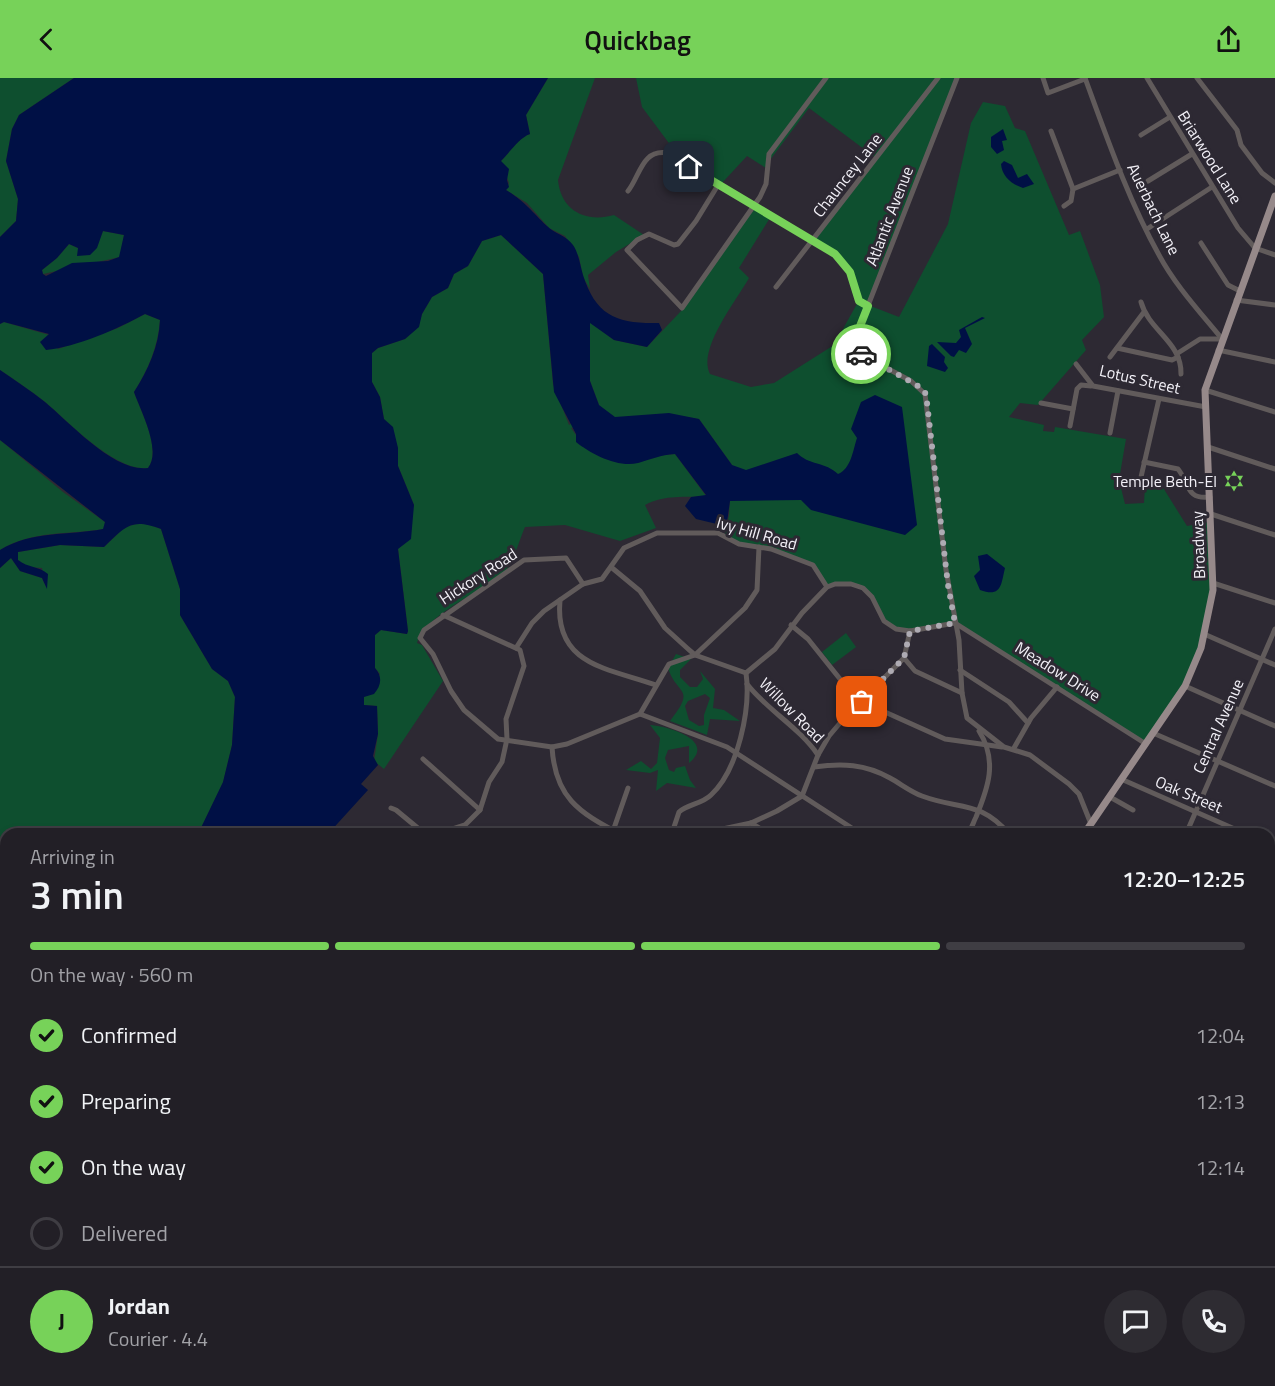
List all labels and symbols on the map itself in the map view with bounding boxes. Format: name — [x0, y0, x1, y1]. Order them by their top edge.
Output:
street label: Briarwood Lane — [1172, 106, 1248, 208]
street label: Chauncey Lane — [807, 128, 887, 222]
pin — [663, 141, 714, 192]
street label: Auerbach Lane — [1121, 159, 1187, 259]
street label: Atlantic Avenue — [859, 163, 919, 269]
courier — [831, 324, 891, 384]
street label: Lotus Street — [1097, 358, 1183, 400]
place label: Temple Beth-El — [1113, 469, 1217, 493]
synagogue icon: Temple Beth-El — [1222, 469, 1246, 493]
street label: Ivy Hill Road — [714, 510, 800, 556]
street label: Broadway — [1185, 510, 1211, 579]
street label: Hickory Road — [434, 542, 522, 610]
street label: Meadow Drive — [1011, 635, 1105, 707]
street label: Willow Road — [754, 672, 830, 748]
street label: Central Avenue — [1186, 675, 1250, 777]
pin — [836, 676, 887, 727]
street label: Oak Street — [1152, 769, 1227, 819]

